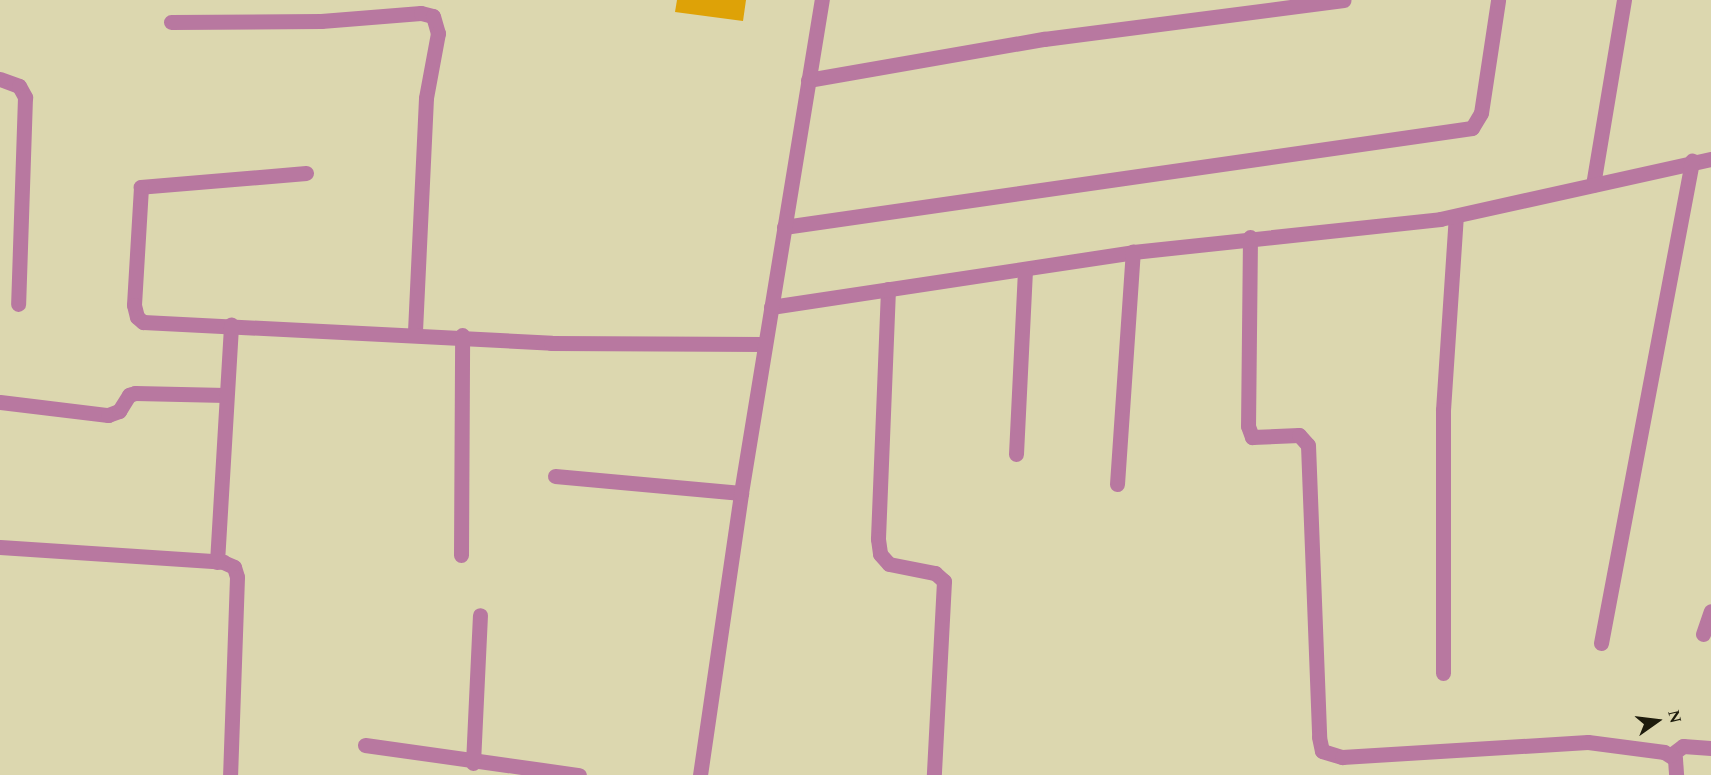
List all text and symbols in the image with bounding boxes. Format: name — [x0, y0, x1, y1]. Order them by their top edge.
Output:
north arrow — [1627, 691, 1687, 751]
text: N — [1661, 707, 1688, 726]

